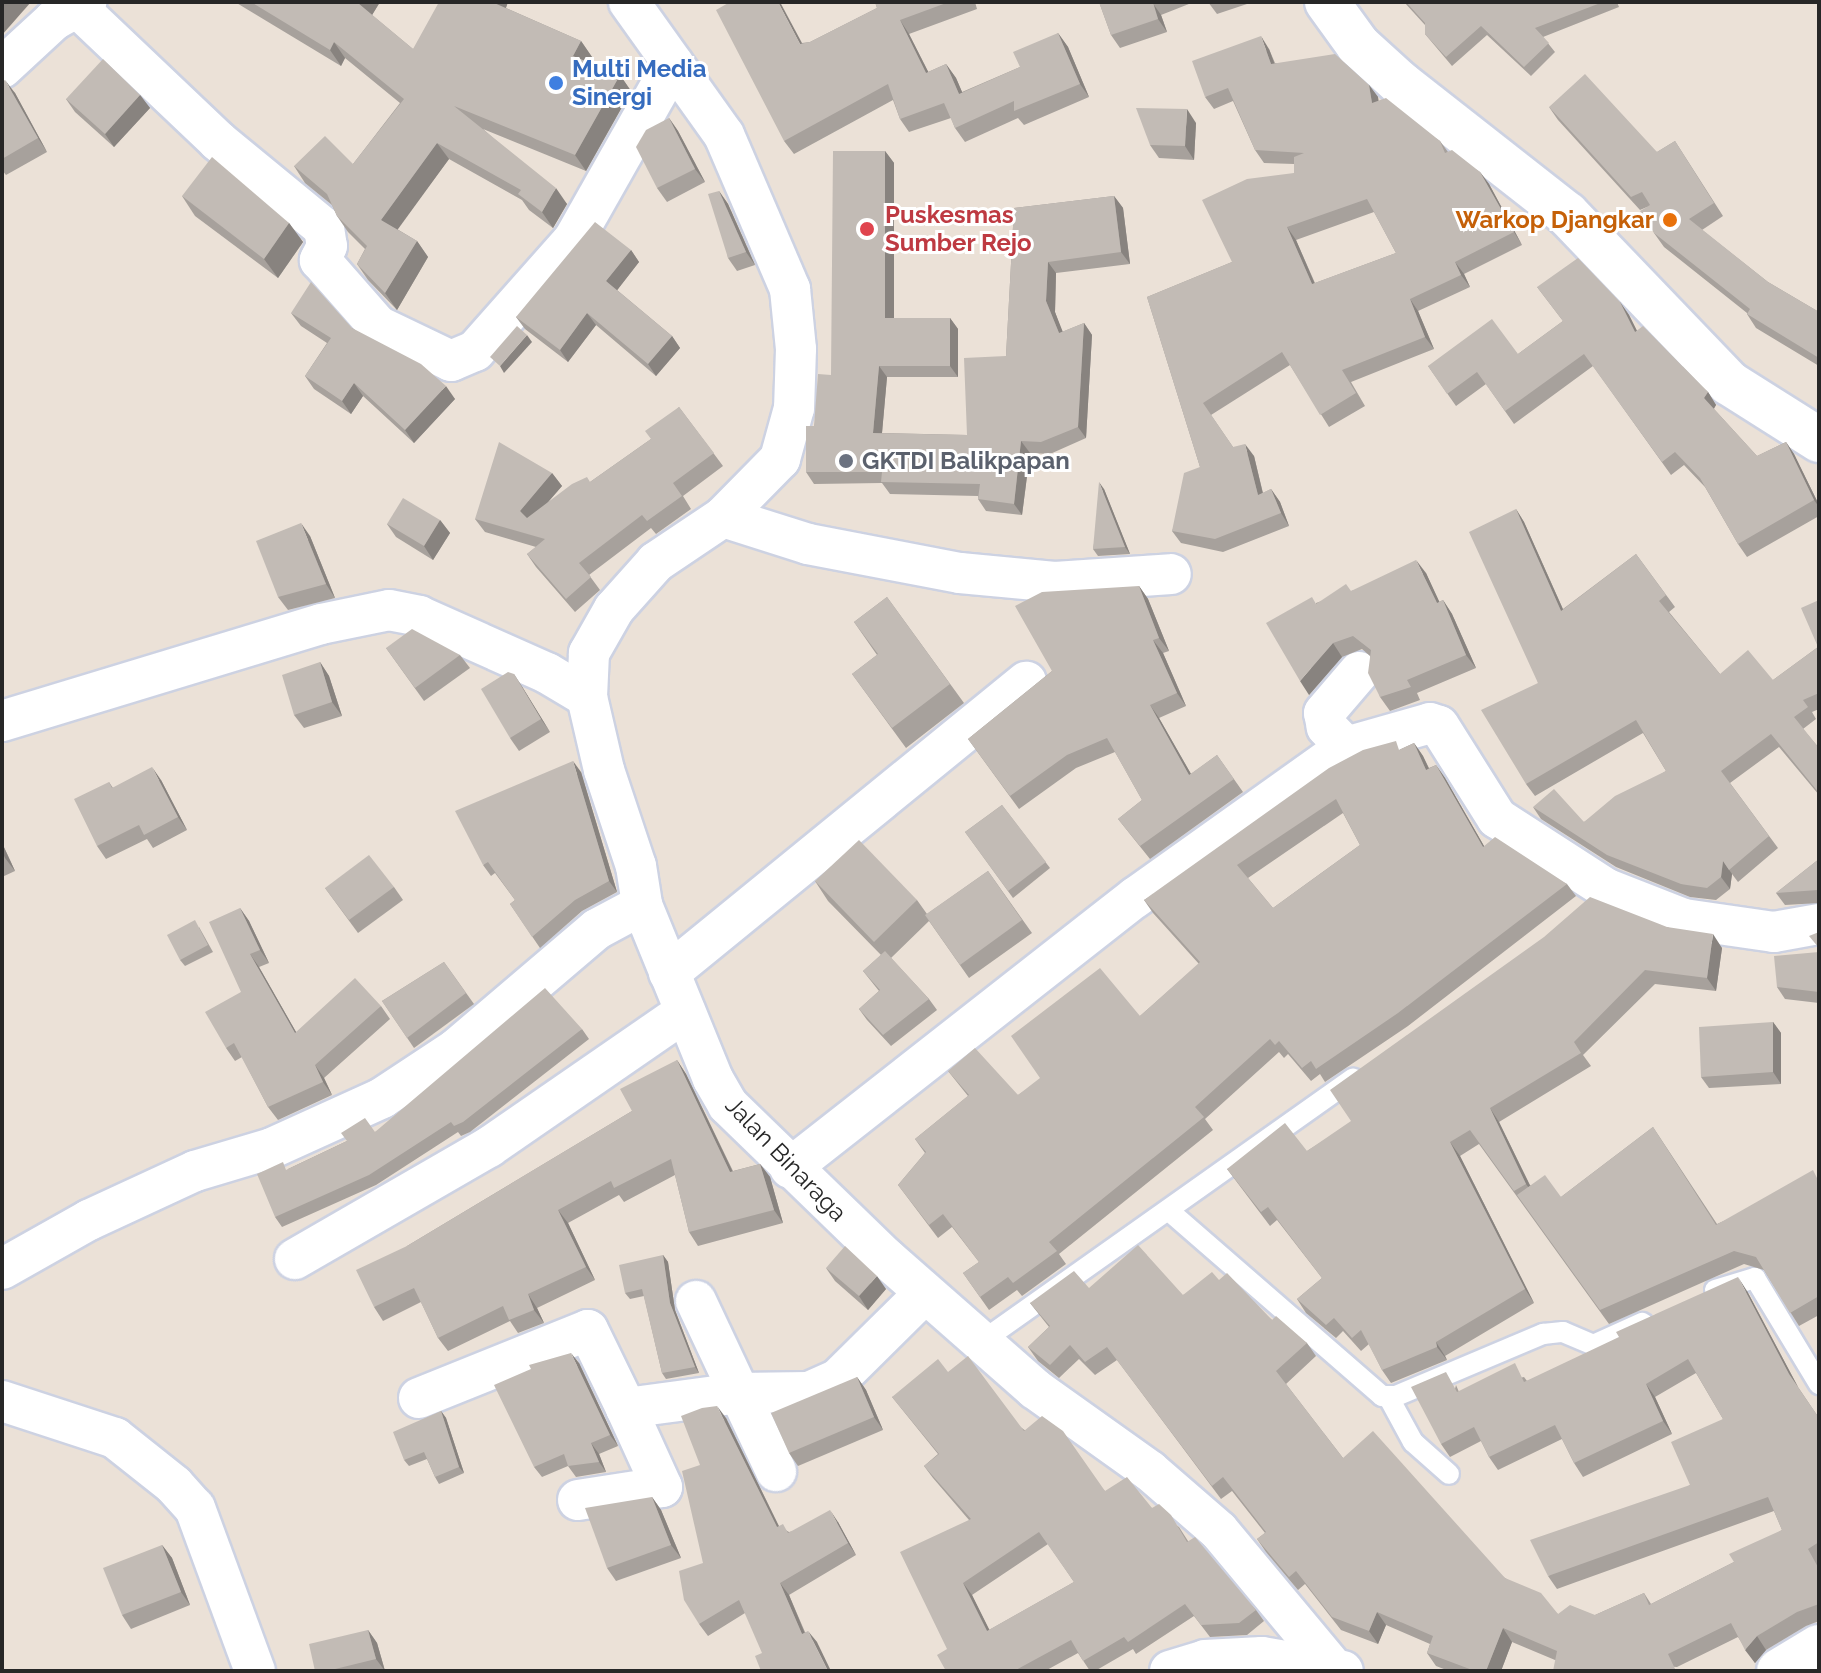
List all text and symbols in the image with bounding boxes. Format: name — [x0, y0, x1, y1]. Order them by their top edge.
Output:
place label: Multi Media Sinergi — [572, 55, 706, 111]
marker: Multi Media Sinergi — [547, 74, 565, 92]
place label: Puskesmas Sumber Rejo — [885, 201, 1032, 257]
place label: Warkop Djangkar — [1456, 206, 1654, 234]
marker: Warkop Djangkar — [1661, 211, 1679, 229]
marker: Puskesmas Sumber Rejo — [856, 218, 878, 240]
place label: GKTDI Balikpapan — [862, 447, 1070, 475]
marker: GKTDI Balikpapan — [837, 452, 855, 470]
street label: Jalan Binaraga — [719, 1091, 853, 1227]

